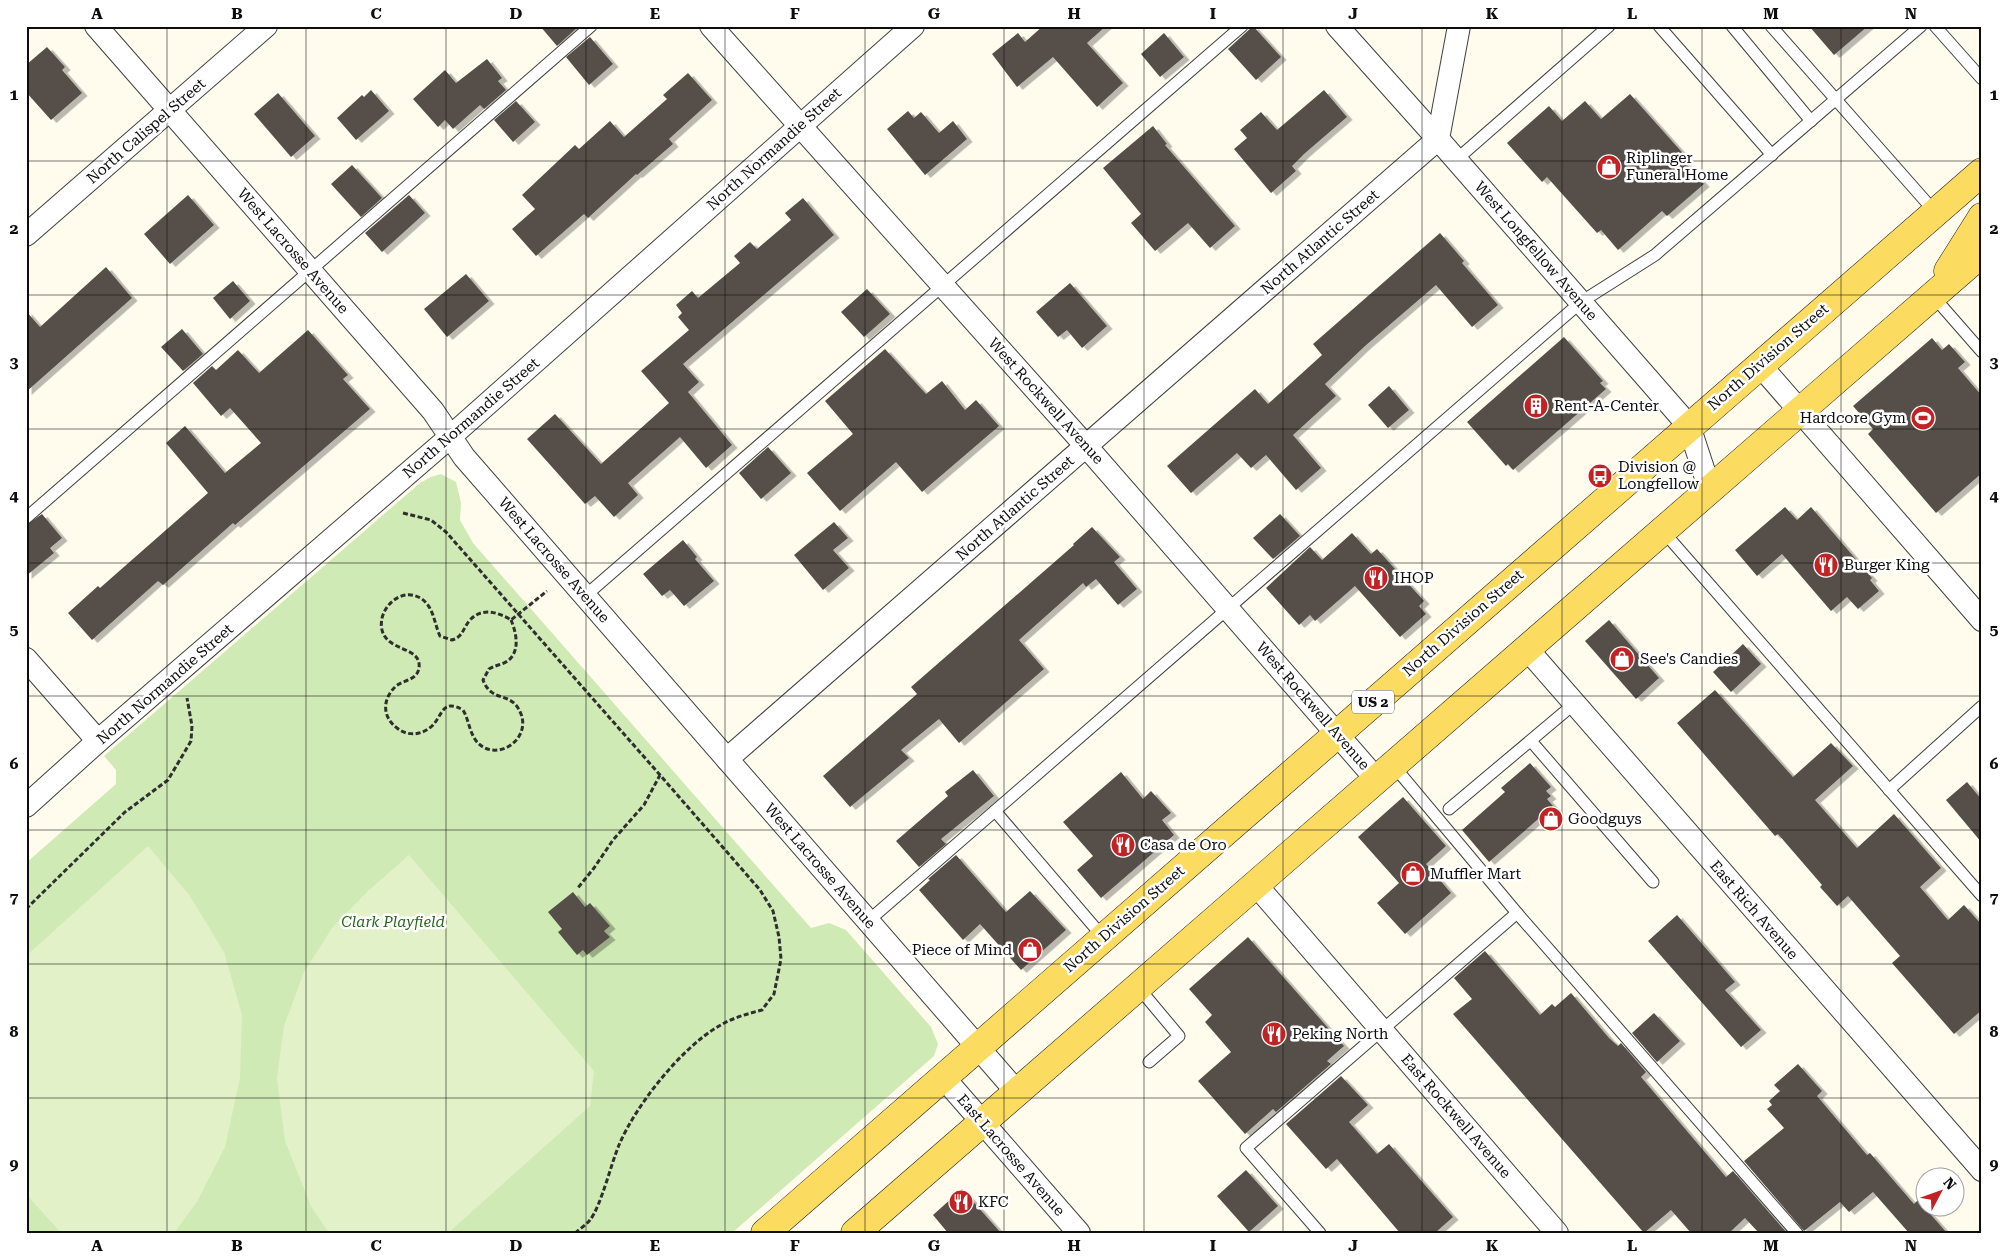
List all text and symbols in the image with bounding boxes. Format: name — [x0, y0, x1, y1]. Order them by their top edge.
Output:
text: A — [91, 4, 103, 23]
text: B — [231, 4, 243, 23]
text: C — [370, 4, 382, 23]
text: D — [510, 4, 523, 23]
text: E — [650, 4, 660, 23]
text: F — [790, 4, 800, 23]
text: G — [928, 4, 941, 23]
text: H — [1067, 4, 1081, 23]
text: I — [1210, 4, 1216, 23]
text: J — [1348, 4, 1358, 23]
text: K — [1486, 4, 1499, 23]
text: L — [1627, 4, 1637, 23]
text: M — [1763, 4, 1779, 23]
text: N — [1905, 4, 1917, 23]
street label: North Calispel Street — [83, 74, 209, 187]
street label: North Normandie Street — [703, 84, 845, 214]
text: 1 — [10, 85, 19, 104]
text: 1 — [1990, 85, 1999, 104]
place label: Riplinger Funeral Home — [1626, 149, 1728, 184]
shop icon: Riplinger Funeral Home — [1596, 154, 1622, 180]
street label: West Longfellow Avenue — [1471, 178, 1601, 324]
street label: West Lacrosse Avenue — [234, 185, 352, 317]
street label: North Atlantic Street — [1257, 186, 1383, 298]
text: 2 — [10, 219, 19, 238]
text: 2 — [1990, 219, 1999, 238]
street label: North Division Street — [1704, 299, 1832, 414]
street label: West Rockwell Avenue — [985, 334, 1107, 468]
text: 3 — [10, 353, 19, 372]
text: 3 — [1990, 353, 1999, 372]
street label: North Normandie Street — [399, 354, 543, 482]
building icon: Rent-A-Center — [1523, 393, 1549, 419]
place label: Rent-A-Center — [1554, 397, 1659, 415]
sports icon: Hardcore Gym — [1910, 405, 1936, 431]
place label: Hardcore Gym — [1800, 409, 1906, 427]
street label: North Atlantic Street — [952, 452, 1078, 564]
place label: Division @ Longfellow — [1618, 458, 1700, 493]
bus stop icon: Division @ Longfellow — [1587, 463, 1613, 489]
text: 4 — [10, 486, 19, 505]
text: 4 — [1990, 486, 1999, 505]
street label: West Lacrosse Avenue — [495, 494, 613, 626]
restaurant icon: Burger King — [1813, 552, 1839, 578]
place label: Burger King — [1844, 556, 1930, 574]
restaurant icon: IHOP — [1363, 565, 1389, 591]
street label: North Division Street — [1399, 565, 1527, 680]
place label: IHOP — [1394, 569, 1434, 587]
text: 5 — [10, 620, 19, 639]
street label: North Normandie Street — [93, 620, 237, 748]
text: 5 — [1990, 620, 1999, 639]
street label: West Rockwell Avenue — [1253, 638, 1373, 774]
shop icon: See's Candies — [1609, 646, 1635, 672]
place label: See's Candies — [1640, 650, 1738, 668]
road number: US 2 — [1352, 690, 1394, 714]
text: 6 — [10, 754, 19, 773]
text: 6 — [1990, 754, 1999, 773]
street label: West Lacrosse Avenue — [761, 800, 879, 932]
shop icon: Goodguys — [1538, 806, 1564, 832]
place label: Goodguys — [1568, 810, 1642, 828]
restaurant icon: Casa de Oro — [1110, 832, 1136, 858]
place label: Casa de Oro — [1140, 836, 1227, 854]
street label: East Rich Avenue — [1706, 857, 1802, 963]
street label: North Division Street — [1060, 861, 1188, 976]
shop icon: Muffler Mart — [1400, 861, 1426, 887]
place label: Muffler Mart — [1430, 865, 1522, 883]
text: 7 — [10, 888, 19, 907]
text: 7 — [1990, 888, 1999, 907]
park label: Clark Playfield — [341, 913, 445, 931]
shop icon: Piece of Mind — [1017, 937, 1043, 963]
place label: Piece of Mind — [912, 941, 1012, 959]
restaurant icon: Peking North — [1261, 1021, 1287, 1047]
text: 8 — [10, 1022, 19, 1041]
text: 8 — [1990, 1022, 1999, 1041]
place label: Peking North — [1292, 1025, 1389, 1043]
street label: East Rockwell Avenue — [1397, 1050, 1515, 1182]
street label: East Lacrosse Avenue — [953, 1090, 1069, 1220]
text: 9 — [10, 1155, 19, 1174]
text: 9 — [1990, 1155, 1999, 1174]
north arrow — [1916, 1166, 1966, 1216]
text: N — [1940, 1174, 1960, 1193]
restaurant icon: KFC — [948, 1189, 974, 1215]
place label: KFC — [978, 1193, 1009, 1211]
text: A — [91, 1236, 103, 1255]
text: B — [231, 1236, 243, 1255]
text: C — [370, 1236, 382, 1255]
text: D — [510, 1236, 523, 1255]
text: E — [650, 1236, 660, 1255]
text: F — [790, 1236, 800, 1255]
text: G — [928, 1236, 941, 1255]
text: H — [1067, 1236, 1081, 1255]
text: I — [1210, 1236, 1216, 1255]
text: J — [1348, 1236, 1358, 1255]
text: K — [1486, 1236, 1499, 1255]
text: L — [1627, 1236, 1637, 1255]
text: M — [1763, 1236, 1779, 1255]
text: N — [1905, 1236, 1917, 1255]

